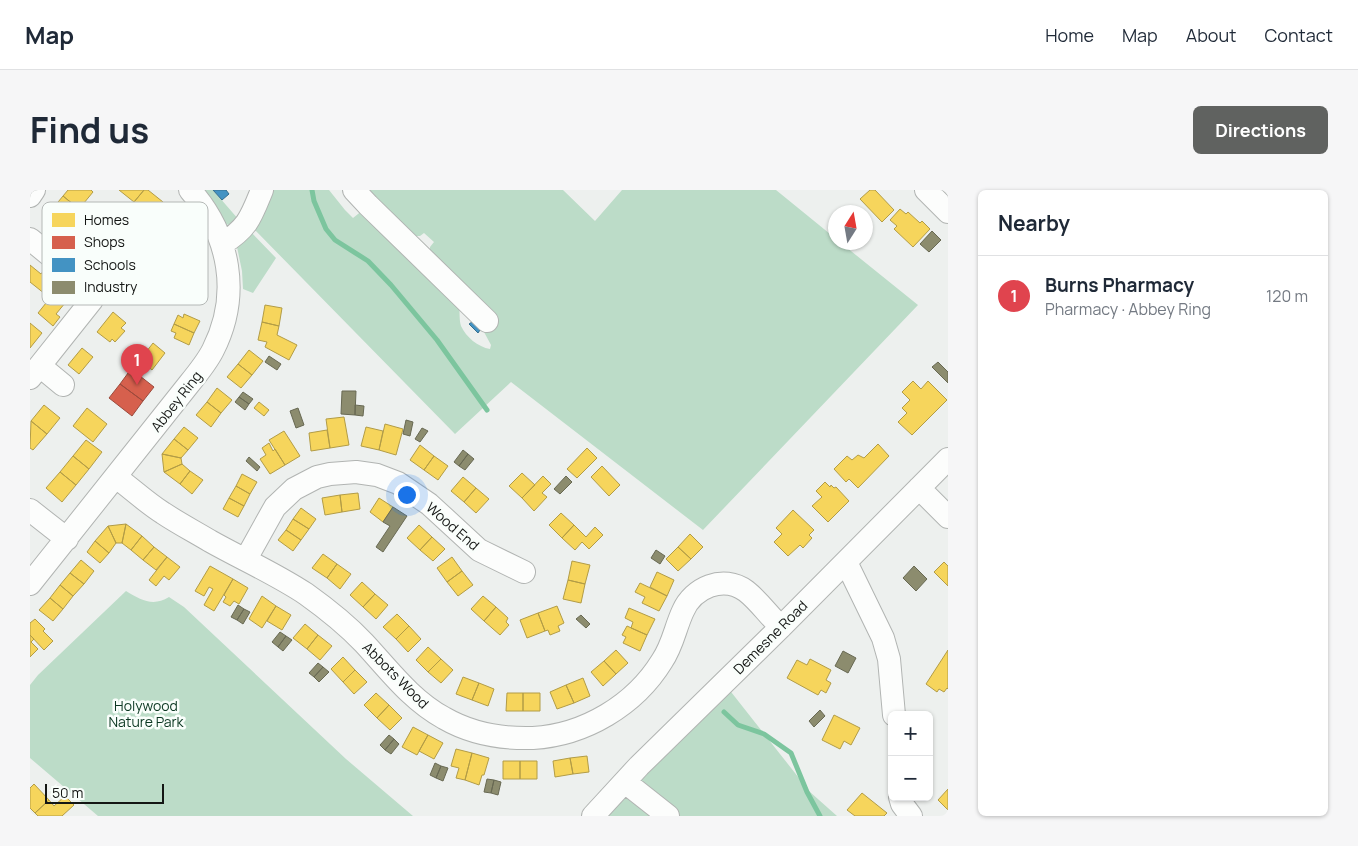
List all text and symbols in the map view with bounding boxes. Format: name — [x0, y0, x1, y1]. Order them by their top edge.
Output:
text: Map — [25, 18, 74, 51]
text: Home — [1045, 23, 1094, 47]
text: Map — [1122, 23, 1158, 47]
text: About — [1186, 23, 1236, 47]
text: Contact — [1264, 23, 1333, 47]
text: Find us — [30, 106, 149, 154]
button: Directions — [1193, 106, 1328, 154]
legend — [42, 202, 208, 305]
north arrow — [828, 205, 873, 250]
text: Nearby — [998, 209, 1070, 237]
text: Homes — [84, 210, 129, 229]
text: Shops — [84, 232, 125, 251]
text: Schools — [84, 255, 136, 274]
text: Burns Pharmacy — [1045, 272, 1194, 298]
text: Industry — [84, 277, 138, 296]
text: 1 — [1010, 285, 1018, 307]
text: 120 m — [1266, 285, 1308, 307]
text: Pharmacy · Abbey Ring — [1045, 298, 1211, 320]
pin: 1 — [121, 344, 153, 385]
street label: Abbey Ring — [146, 367, 206, 435]
your location — [394, 482, 420, 508]
street label: Wood End — [422, 498, 484, 554]
street label: Demesne Road — [729, 596, 811, 678]
street label: Abbots Wood — [359, 638, 433, 712]
park label: Holywood Nature Park — [108, 696, 185, 731]
map controls — [888, 711, 933, 801]
button: + — [888, 711, 933, 756]
button: − — [888, 756, 933, 801]
scale bar — [45, 781, 164, 804]
text: 50 m — [52, 783, 83, 802]

